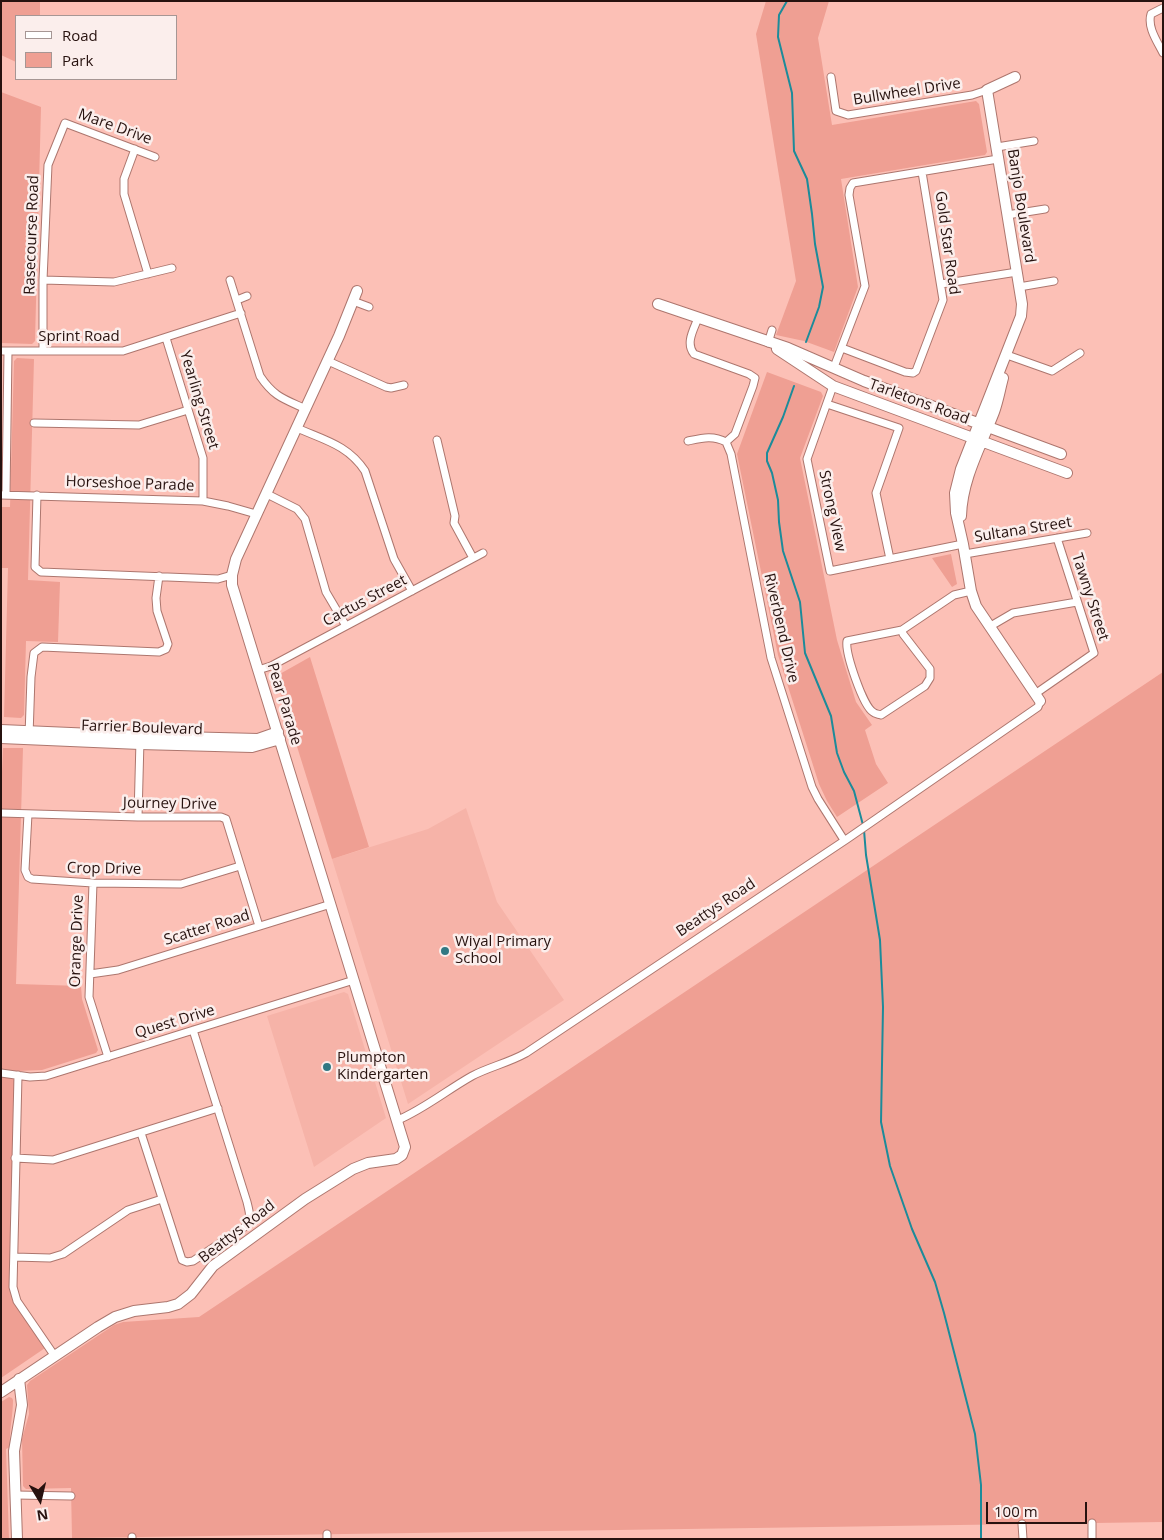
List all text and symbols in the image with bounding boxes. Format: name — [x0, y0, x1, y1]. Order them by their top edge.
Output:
legend — [15, 15, 178, 80]
text: Road — [62, 25, 98, 45]
text: Park — [62, 50, 93, 70]
street label: Bullwheel Drive — [852, 75, 962, 109]
street label: Mare Drive — [76, 105, 154, 149]
street label: Banjo Boulevard — [1003, 148, 1039, 264]
street label: Rasecourse Road — [21, 175, 43, 295]
street label: Gold Star Road — [931, 190, 963, 296]
street label: Sprint Road — [38, 328, 120, 346]
street label: Yearling Street — [175, 349, 223, 451]
street label: Tarletons Road — [866, 376, 972, 428]
street label: Strong View — [815, 469, 849, 553]
street label: Horseshoe Parade — [65, 473, 195, 495]
street label: Sultana Street — [973, 513, 1073, 547]
street label: Tawny Street — [1067, 551, 1113, 643]
street label: Cactus Street — [320, 571, 410, 631]
street label: Riverbend Drive — [760, 572, 802, 684]
street label: Pear Parade — [263, 661, 305, 747]
street label: Farrier Boulevard — [81, 717, 203, 739]
street label: Journey Drive — [123, 794, 217, 814]
street label: Crop Drive — [67, 859, 141, 879]
street label: Beattys Road — [673, 875, 759, 941]
street label: Orange Drive — [66, 894, 88, 988]
street label: Scatter Road — [162, 906, 252, 950]
place label: Wiyal Primary School — [455, 933, 551, 968]
marker: Wiyal Primary School — [439, 945, 451, 957]
street label: Quest Drive — [133, 1001, 217, 1043]
place label: Plumpton Kindergarten — [337, 1049, 428, 1084]
marker: Plumpton Kindergarten — [321, 1061, 333, 1073]
street label: Beattys Road — [195, 1197, 279, 1267]
north arrow — [15, 1475, 65, 1525]
scale bar — [989, 1492, 1090, 1524]
text: 100 m — [994, 1501, 1038, 1521]
text: N — [35, 1505, 50, 1526]

